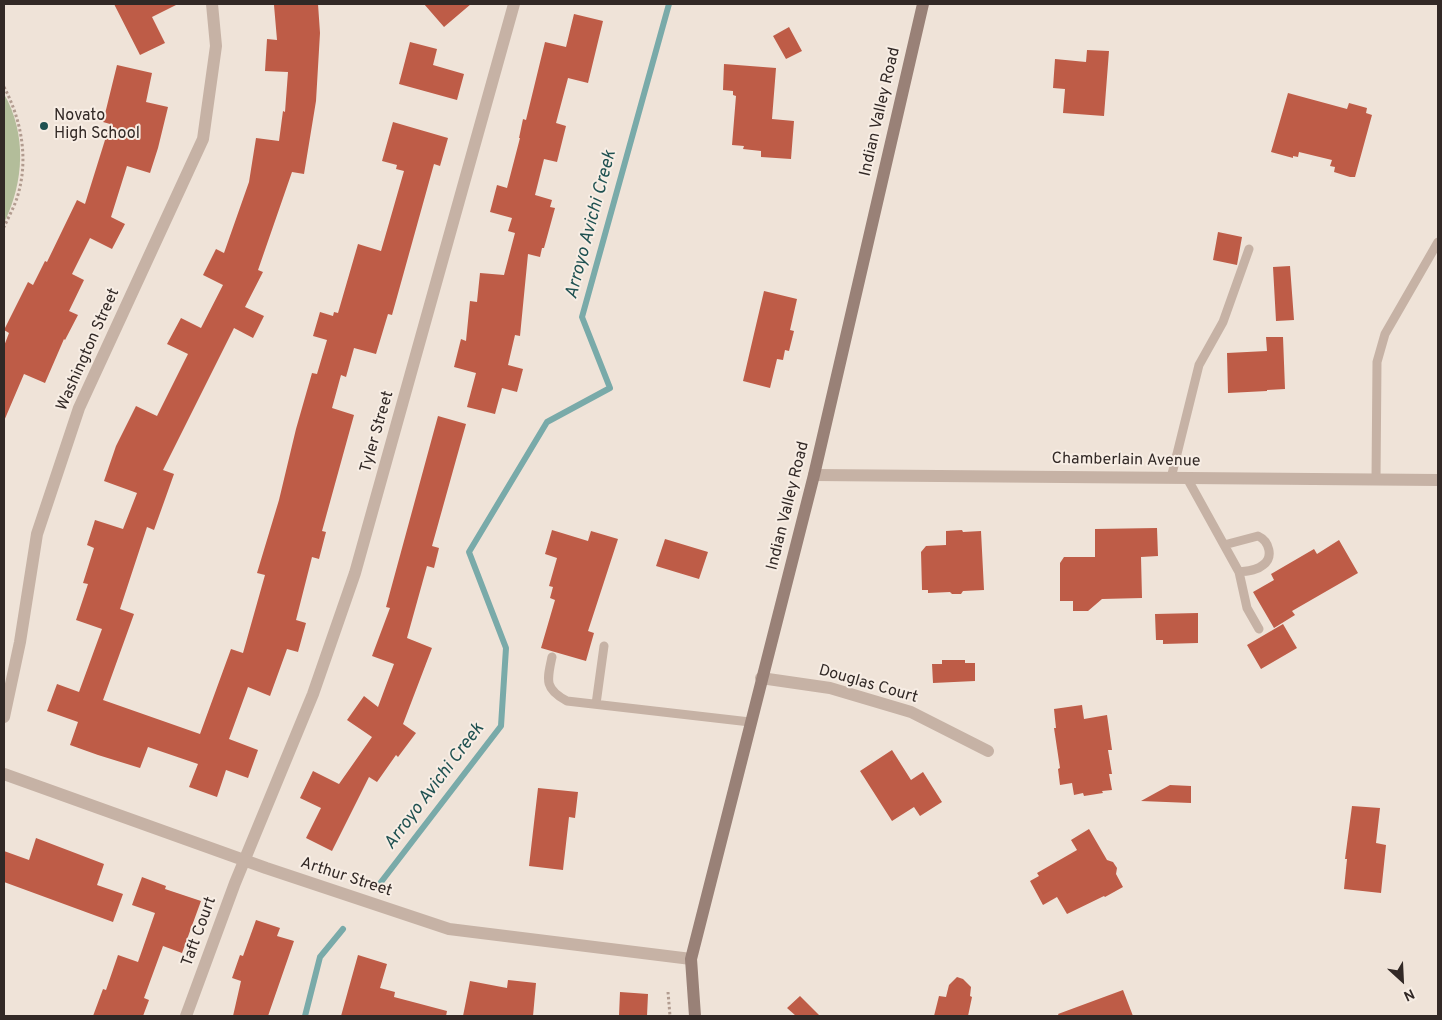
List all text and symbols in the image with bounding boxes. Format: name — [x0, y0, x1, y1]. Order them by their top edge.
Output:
street label: Indian Valley Road — [857, 46, 905, 178]
place label: Novato High School — [54, 107, 140, 145]
marker: Novato High School — [38, 120, 50, 132]
water label: Arroyo Avichi Creek — [562, 148, 622, 302]
street label: Washington Street — [53, 286, 125, 414]
street label: Tyler Street — [357, 389, 399, 475]
street label: Indian Valley Road — [764, 440, 814, 572]
street label: Chamberlain Avenue — [1051, 450, 1201, 472]
street label: Douglas Court — [816, 662, 920, 708]
water label: Arroyo Avichi Creek — [380, 719, 490, 855]
street label: Arthur Street — [298, 854, 394, 902]
street label: Taft Court — [179, 894, 221, 970]
north arrow — [1377, 955, 1427, 1005]
text: N — [1400, 984, 1417, 1004]

